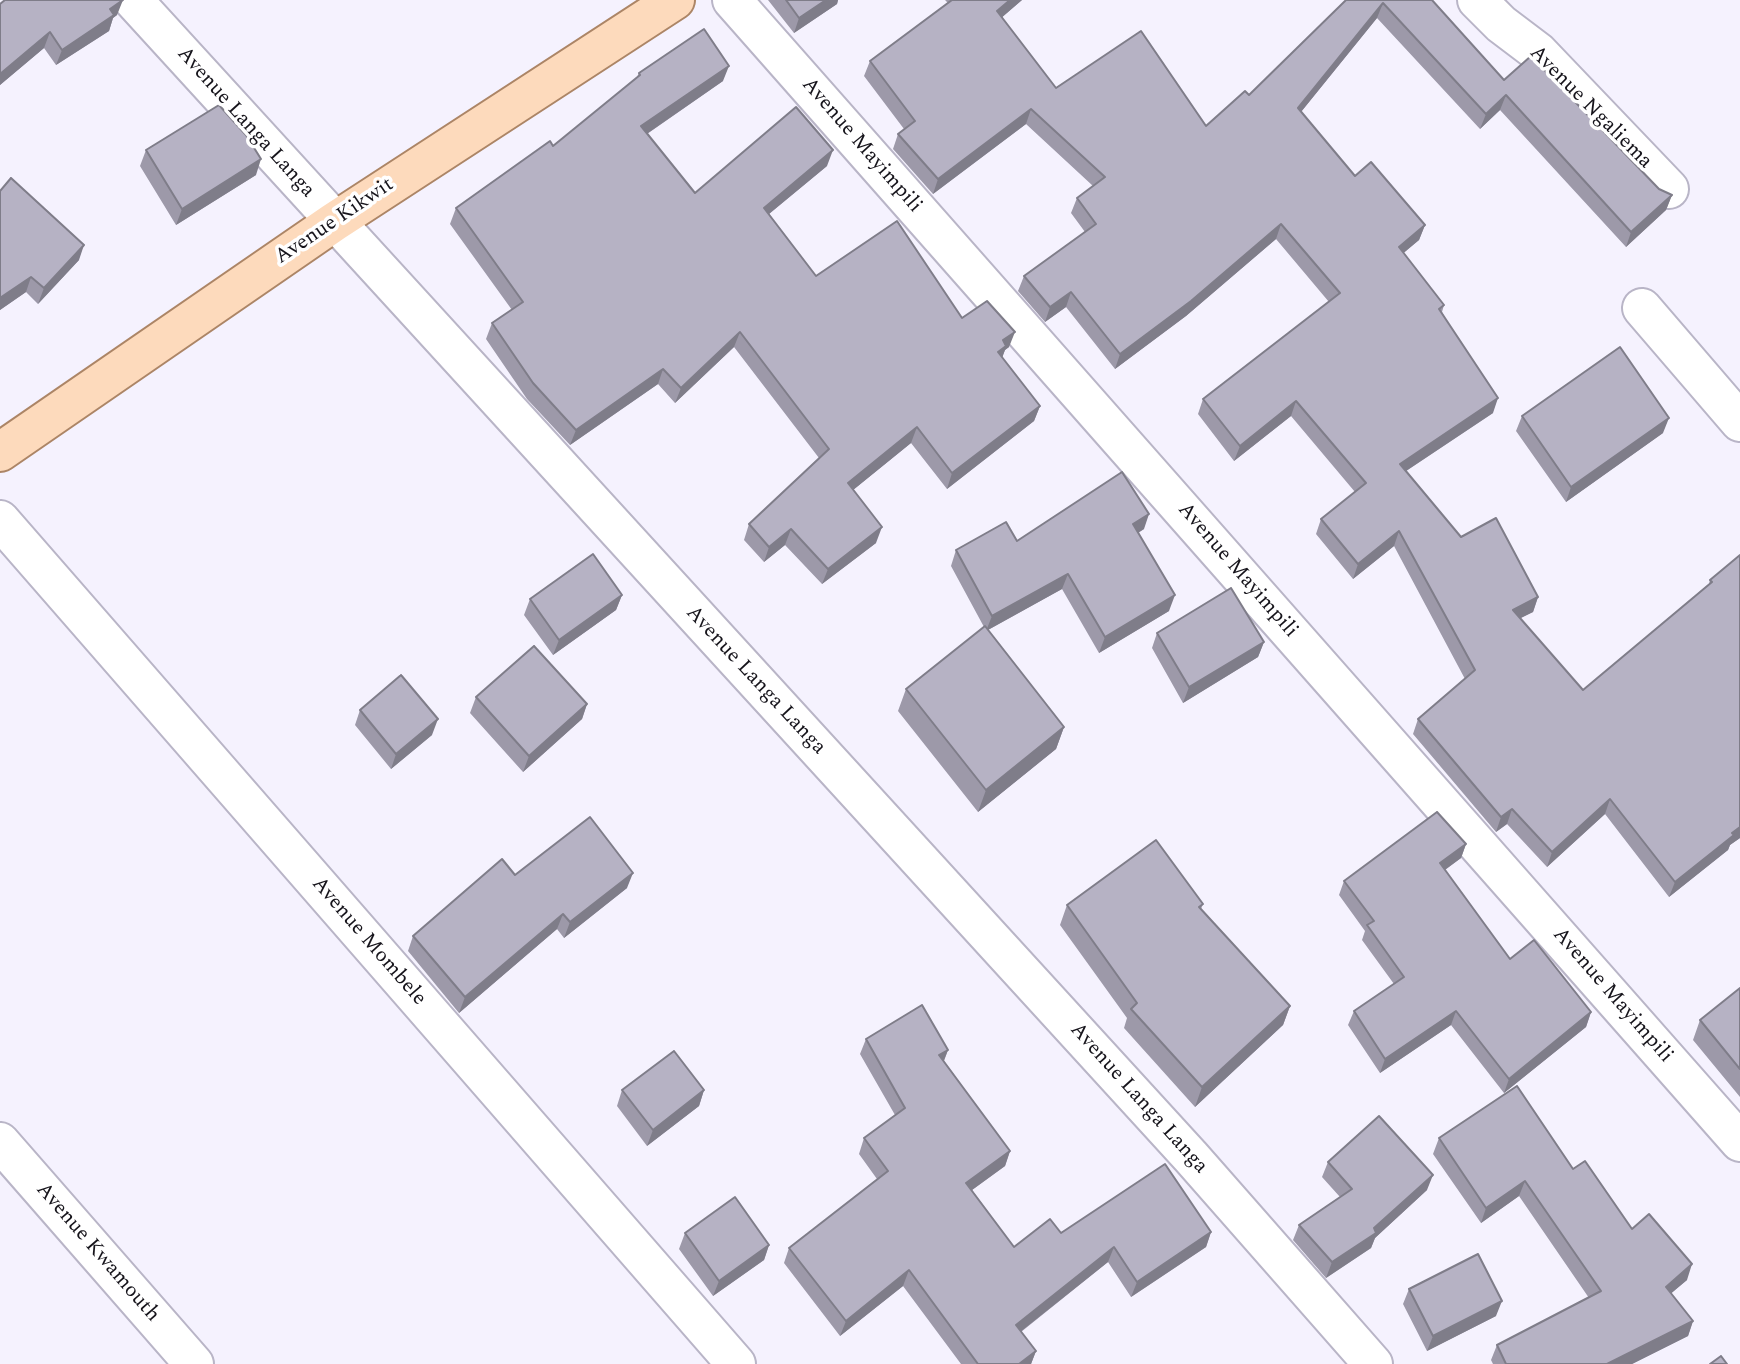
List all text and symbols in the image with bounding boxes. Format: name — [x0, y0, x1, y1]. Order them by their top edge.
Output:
street label: Avenue Ngaliema — [1523, 41, 1657, 175]
street label: Avenue Langa Langa — [171, 42, 319, 204]
street label: Avenue Mayimpili — [795, 73, 927, 219]
street label: Avenue Kikwit — [271, 173, 399, 271]
street label: Avenue Mayimpili — [1171, 498, 1303, 644]
street label: Avenue Langa Langa — [680, 601, 830, 761]
street label: Avenue Mombele — [305, 873, 431, 1011]
street label: Avenue Mayimpili — [1546, 923, 1678, 1069]
street label: Avenue Langa Langa — [1064, 1018, 1212, 1180]
street label: Avenue Kwamouth — [30, 1178, 164, 1328]

